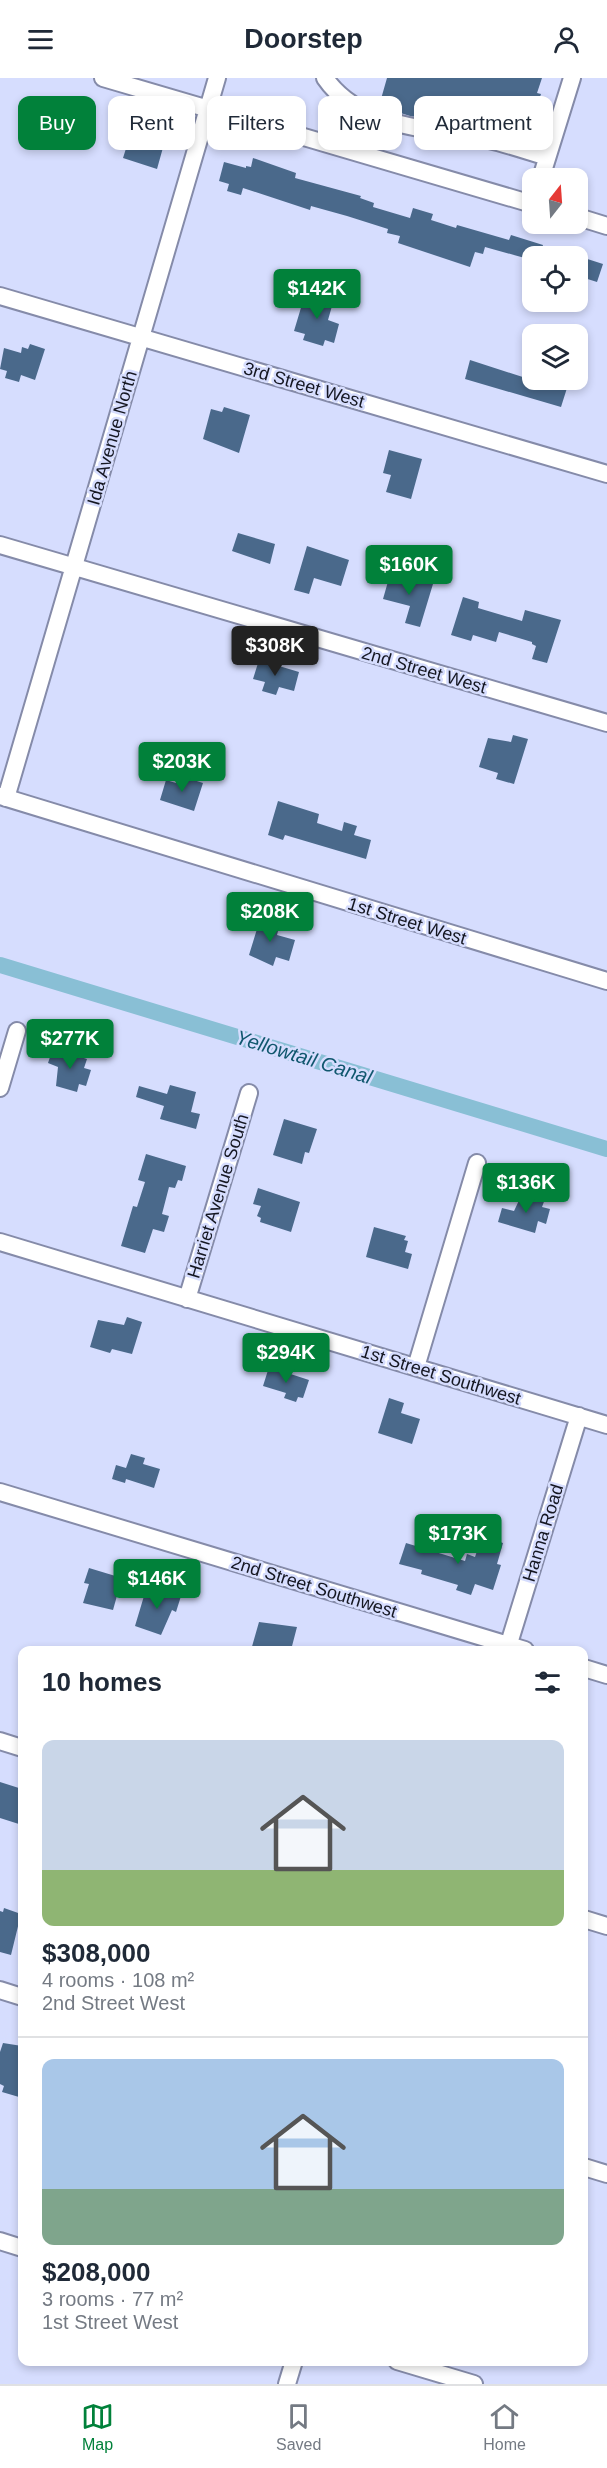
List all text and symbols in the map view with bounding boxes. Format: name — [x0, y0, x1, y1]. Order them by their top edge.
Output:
icon: menu — [24, 23, 57, 56]
icon: person — [550, 23, 583, 56]
text: Doorstep — [244, 24, 363, 54]
chip: Buy — [18, 96, 96, 150]
chip: Rent — [108, 96, 195, 150]
chip: Filters — [207, 96, 306, 150]
chip: New — [318, 96, 402, 150]
chip: Apartment — [414, 96, 553, 150]
north arrow — [522, 168, 588, 234]
map controls — [522, 168, 588, 390]
button: locate — [522, 246, 588, 312]
pin: $142K — [275, 269, 359, 320]
text: $142K — [288, 277, 346, 299]
button: layers — [522, 324, 588, 390]
street label: 3rd Street West — [241, 358, 367, 412]
street label: Ida Avenue North — [83, 369, 141, 507]
pin: $160K — [367, 545, 451, 596]
text: $160K — [380, 553, 438, 575]
pin: $308K — [233, 626, 317, 677]
text: $308K — [246, 634, 304, 656]
street label: 2nd Street West — [359, 643, 489, 697]
pin: $203K — [140, 742, 224, 793]
text: $203K — [153, 750, 211, 772]
pin: $208K — [228, 892, 312, 943]
street label: 1st Street West — [345, 893, 469, 949]
text: $208K — [241, 900, 299, 922]
pin: $277K — [28, 1019, 112, 1070]
water label: Yellowtail Canal — [233, 1026, 375, 1088]
text: $277K — [41, 1027, 99, 1049]
street label: Harriet Avenue South — [183, 1111, 253, 1281]
pin: $136K — [484, 1163, 568, 1214]
text: $136K — [497, 1171, 555, 1193]
pin: $294K — [244, 1333, 328, 1384]
text: $294K — [257, 1341, 315, 1363]
street label: 1st Street Southwest — [359, 1341, 523, 1409]
street label: Hanna Road — [519, 1482, 567, 1584]
pin: $173K — [416, 1514, 500, 1565]
text: $173K — [429, 1522, 487, 1544]
street label: 2nd Street Southwest — [229, 1552, 399, 1622]
pin: $146K — [115, 1559, 199, 1610]
text: $146K — [128, 1567, 186, 1589]
icon: filters — [531, 1666, 564, 1699]
text: 10 homes — [42, 1667, 162, 1697]
icon: home — [249, 1779, 357, 1887]
text: $308,000 — [42, 1938, 150, 1968]
text: 4 rooms · 108 m² — [42, 1969, 194, 1991]
text: 2nd Street West — [42, 1992, 185, 2014]
icon: home — [249, 2098, 357, 2206]
text: $208,000 — [42, 2257, 150, 2287]
text: 3 rooms · 77 m² — [42, 2288, 183, 2310]
text: 1st Street West — [42, 2311, 178, 2333]
tab: Map — [81, 2400, 114, 2454]
tab: Saved — [276, 2400, 321, 2454]
tab: Home — [483, 2400, 526, 2454]

